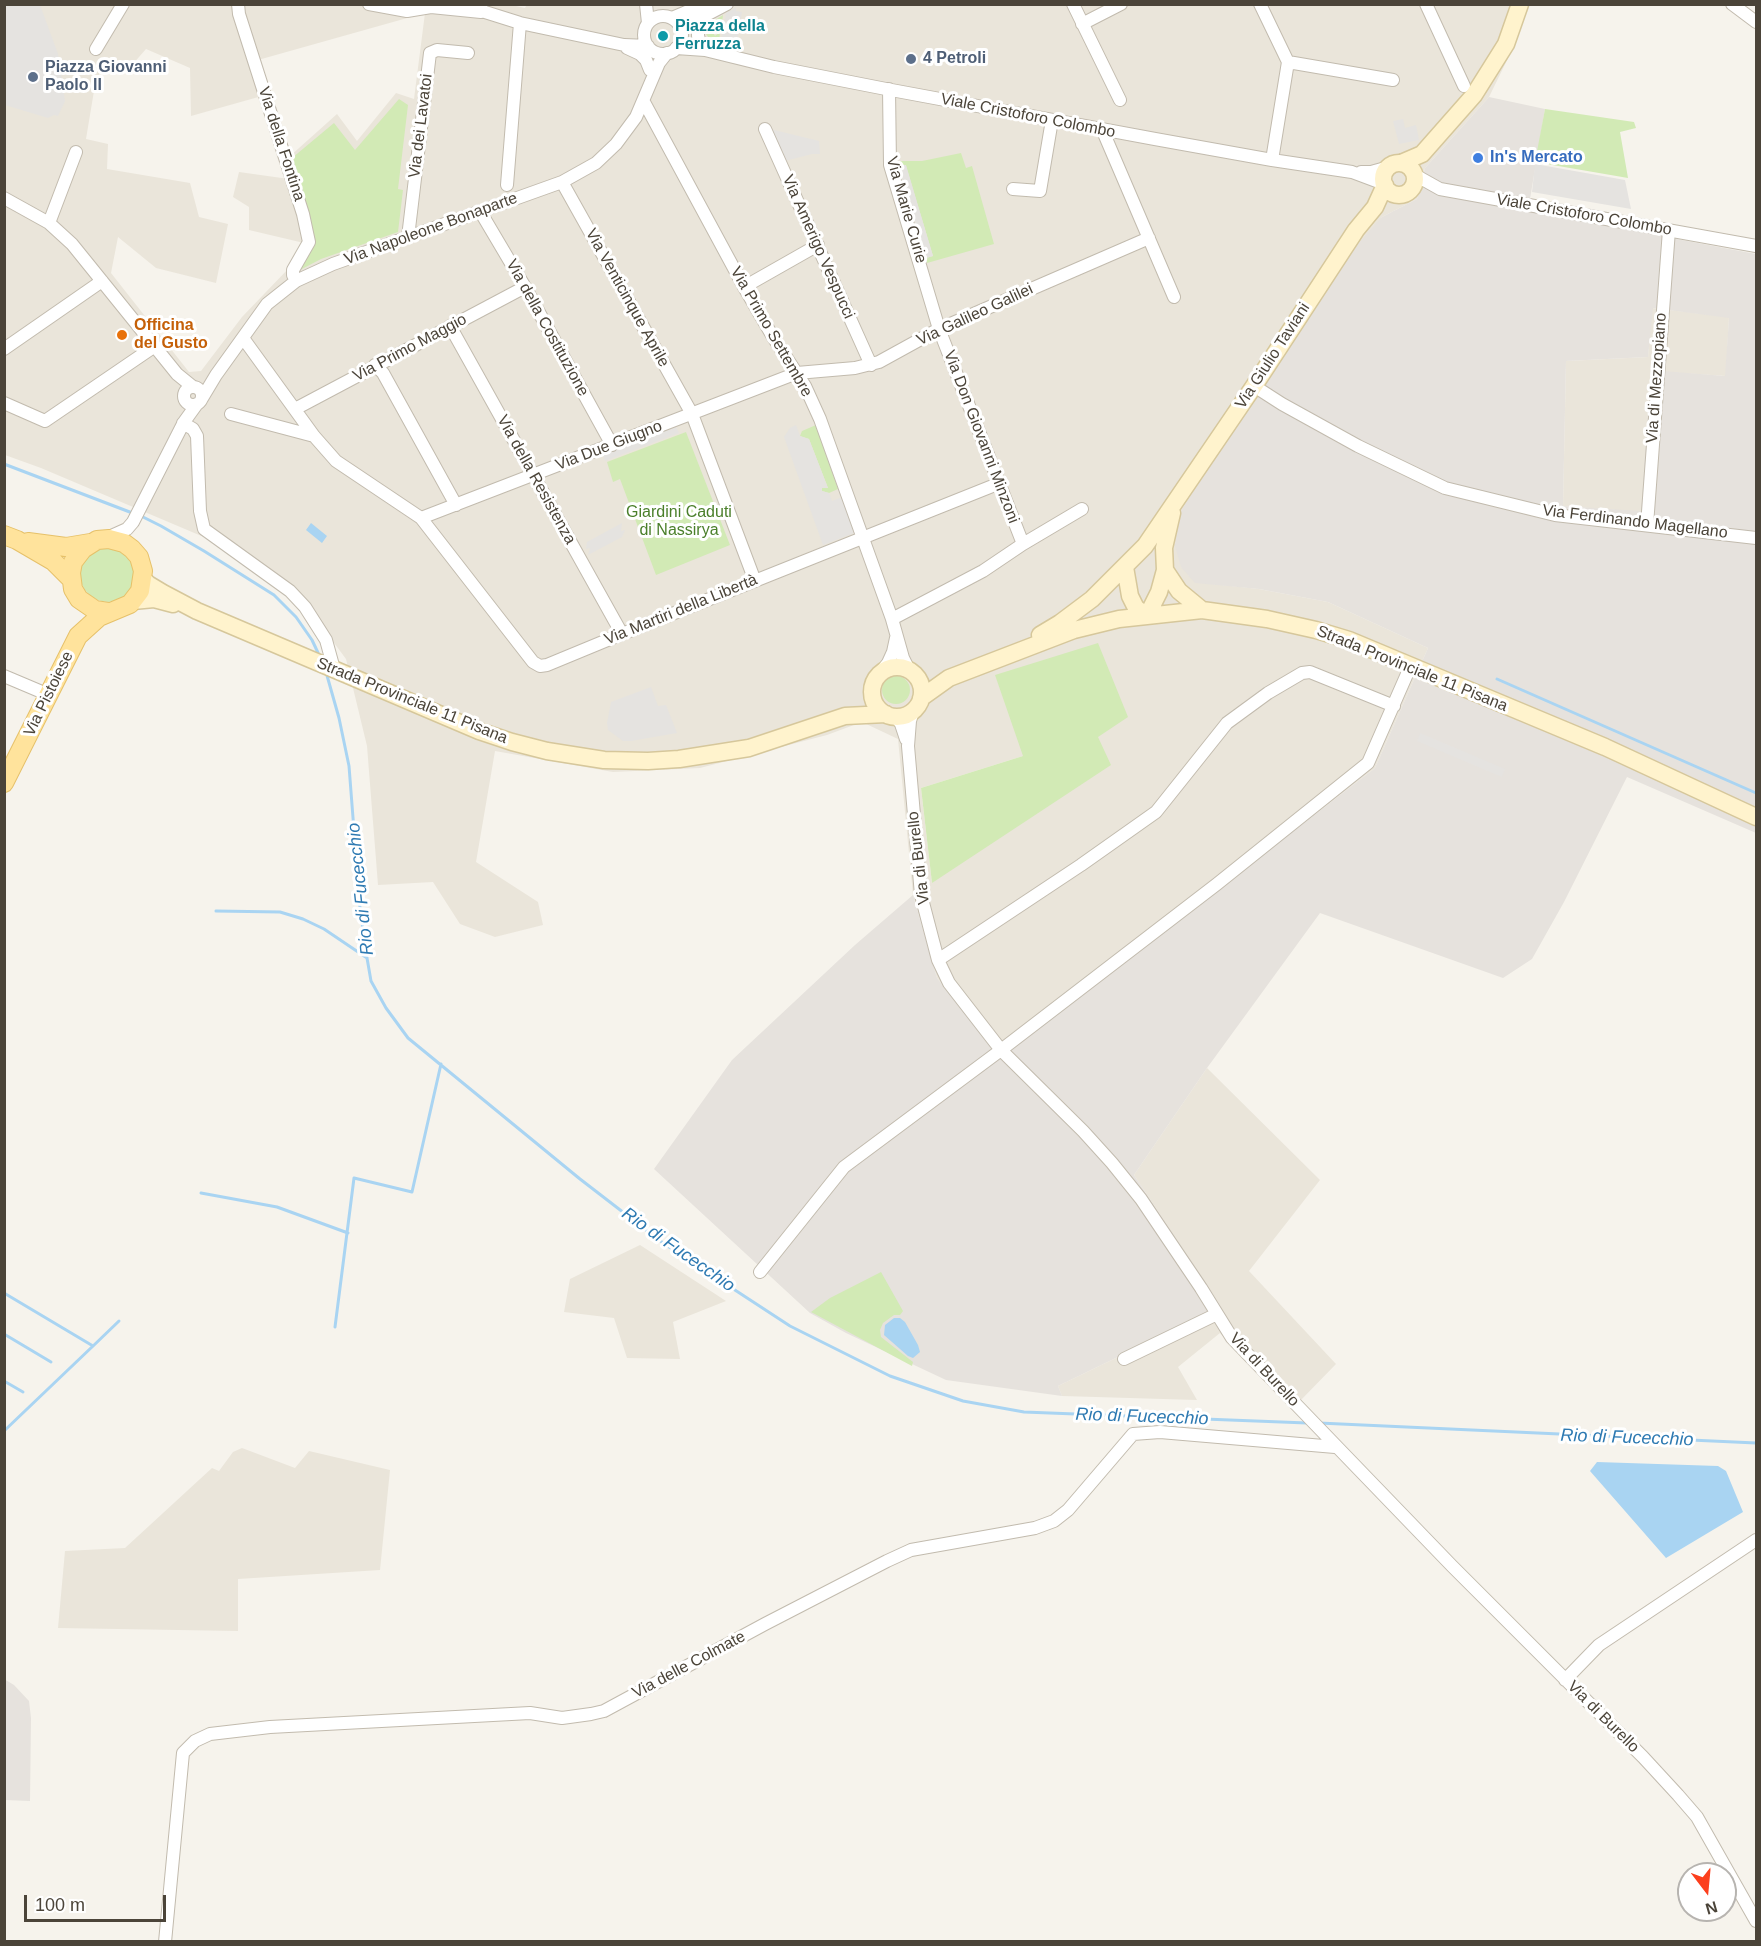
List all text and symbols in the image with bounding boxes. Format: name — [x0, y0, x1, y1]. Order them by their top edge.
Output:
place label: Piazza della Ferruzza — [675, 17, 765, 55]
marker: Piazza della Ferruzza — [656, 29, 670, 43]
place label: 4 Petroli — [923, 49, 986, 69]
marker: 4 Petroli — [904, 52, 918, 66]
place label: Piazza Giovanni Paolo II — [45, 58, 167, 96]
marker: Piazza Giovanni Paolo II — [26, 70, 40, 84]
street label: Via dei Lavatoi — [405, 73, 437, 179]
street label: Via della Fontina — [253, 84, 309, 204]
street label: Viale Cristoforo Colombo — [939, 90, 1117, 142]
place label: In's Mercato — [1490, 148, 1583, 168]
marker: In's Mercato — [1471, 151, 1485, 165]
street label: Via Marie Curie — [882, 154, 930, 266]
street label: Via Amerigo Vespucci — [778, 172, 858, 322]
street label: Via Napoleone Bonaparte — [342, 189, 520, 269]
street label: Viale Cristoforo Colombo — [1495, 190, 1673, 240]
street label: Via Venticinque Aprile — [581, 225, 673, 371]
street label: Via della Costituzione — [501, 256, 593, 400]
street label: Via Primo Settembre — [726, 263, 816, 401]
street label: Via Galileo Galilei — [914, 280, 1036, 350]
street label: Via Giulio Taviani — [1232, 299, 1314, 413]
street label: Via Primo Maggio — [350, 310, 470, 386]
street label: Via di Mezzopiano — [1643, 312, 1671, 444]
place label: Officina del Gusto — [134, 316, 208, 354]
marker: Officina del Gusto — [115, 328, 129, 342]
street label: Via Don Giovanni Minzoni — [939, 348, 1023, 526]
street label: Via della Resistenza — [493, 412, 579, 548]
street label: Via Due Giugno — [553, 417, 665, 475]
street label: Via Ferdinando Magellano — [1541, 501, 1729, 543]
park label: Giardini Caduti di Nassirya — [626, 503, 732, 541]
street label: Via Martiri della Libertà — [602, 571, 760, 649]
street label: Strada Provinciale 11 Pisana — [1314, 622, 1510, 716]
street label: Via Pistoiese — [20, 648, 78, 740]
street label: Strada Provinciale 11 Pisana — [314, 654, 510, 748]
street label: Via di Burello — [904, 810, 934, 906]
water label: Rio di Fucecchio — [343, 822, 379, 956]
water label: Rio di Fucecchio — [617, 1203, 739, 1297]
street label: Via di Burello — [1225, 1329, 1303, 1411]
water label: Rio di Fucecchio — [1075, 1404, 1209, 1430]
water label: Rio di Fucecchio — [1560, 1425, 1694, 1451]
street label: Via delle Colmate — [629, 1627, 749, 1703]
street label: Via di Burello — [1563, 1677, 1643, 1757]
north arrow — [1677, 1862, 1737, 1922]
scale bar — [27, 1883, 170, 1921]
text: 100 m — [35, 1895, 85, 1915]
text: N — [1704, 1898, 1719, 1918]

